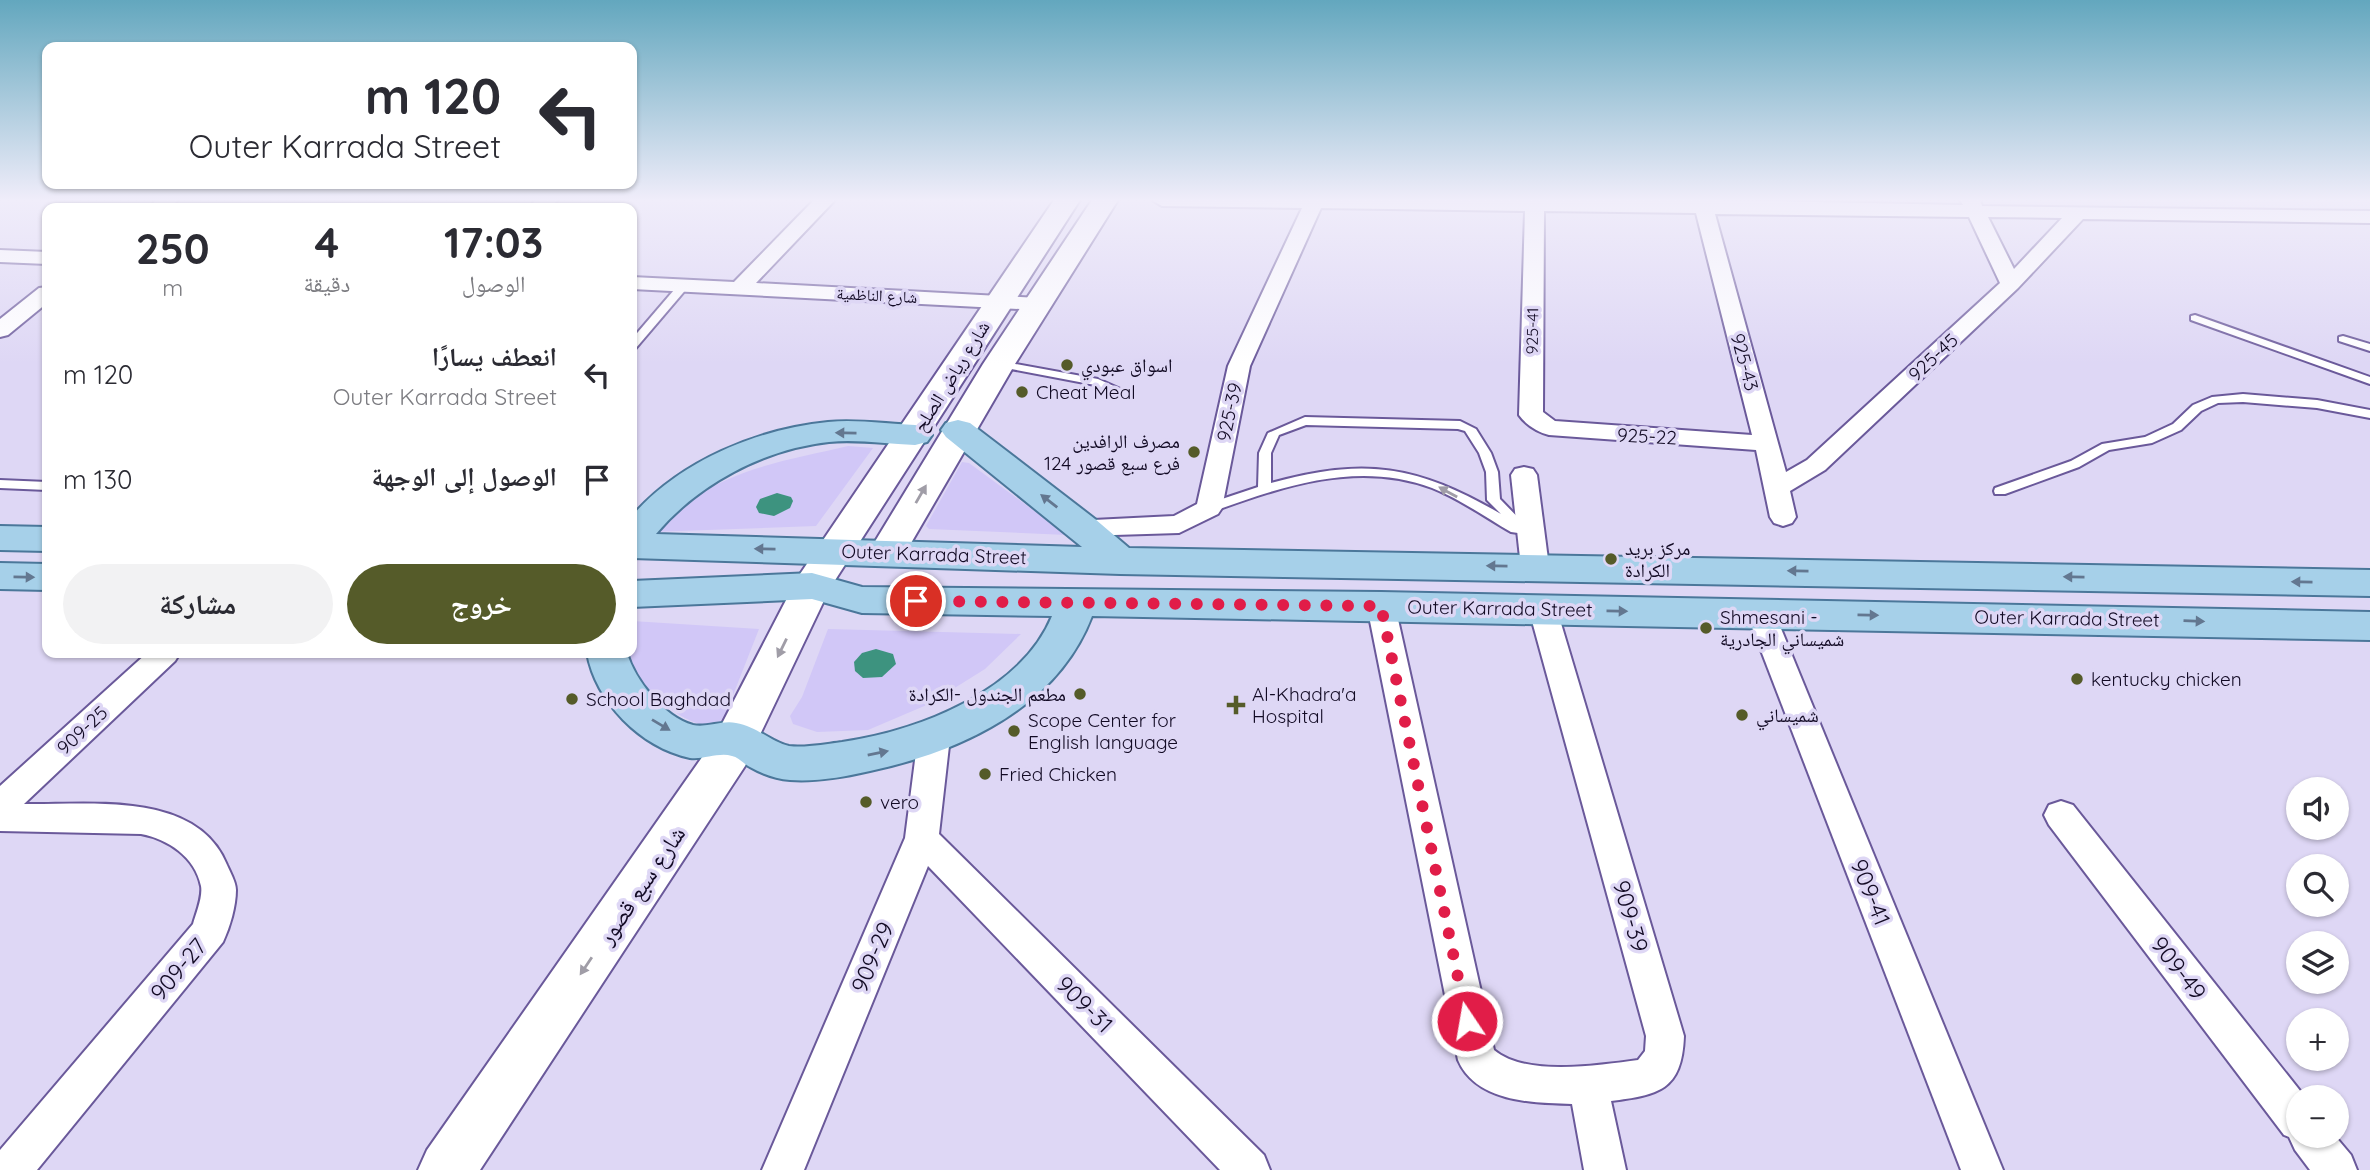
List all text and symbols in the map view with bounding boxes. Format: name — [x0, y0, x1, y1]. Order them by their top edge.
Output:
text: 120 m — [365, 65, 501, 126]
icon: left — [525, 70, 616, 161]
text: Outer Karrada Street — [189, 126, 501, 166]
text: 4 — [314, 216, 339, 269]
text: 17:03 — [444, 216, 543, 269]
text: 250 — [136, 222, 210, 275]
text: دقيقة — [303, 269, 350, 298]
text: الوصول — [462, 269, 525, 298]
text: m — [162, 273, 183, 302]
street label: شارع الناظمية — [836, 283, 918, 308]
street label: 925-41 — [1522, 307, 1542, 355]
street label: شارع رياض الصلح — [907, 316, 996, 437]
street label: 925-45 — [1903, 328, 1963, 386]
street label: 925-43 — [1726, 330, 1764, 394]
text: انعطف يسارًا — [432, 340, 557, 373]
place label: اسواق عبودي — [1081, 353, 1173, 381]
icon: left — [578, 356, 616, 394]
marker: اسواق عبودي — [1059, 357, 1075, 373]
text: 120 m — [63, 358, 133, 391]
place label: Cheat Meal — [1036, 380, 1136, 404]
street label: 925-39 — [1211, 380, 1247, 444]
text: Outer Karrada Street — [333, 382, 557, 411]
marker: Cheat Meal — [1014, 384, 1030, 400]
street label: 925-22 — [1616, 422, 1678, 450]
one-way arrow — [835, 427, 857, 439]
place label: مصرف الرافدين فرع سبع قصور 124 — [1044, 429, 1180, 476]
marker: مصرف الرافدين فرع سبع قصور 124 — [1186, 444, 1202, 460]
text: الوصول إلى الوجهة — [371, 460, 557, 493]
icon: arrive — [578, 461, 616, 499]
text: 130 m — [63, 463, 133, 496]
one-way arrow — [915, 484, 928, 503]
one-way arrow — [1439, 486, 1458, 498]
one-way arrow — [1040, 494, 1057, 509]
place label: مركز بريد الكرادة — [1625, 536, 1691, 582]
street label: Outer Karrada Street — [841, 539, 1027, 569]
one-way arrow — [754, 544, 776, 555]
marker: مركز بريد الكرادة — [1603, 551, 1619, 567]
one-way arrow — [1486, 561, 1508, 572]
button: مشاركة — [63, 564, 333, 644]
button: خروج — [347, 564, 616, 644]
one-way arrow — [1787, 565, 1809, 576]
one-way arrow — [13, 571, 35, 582]
pin — [886, 571, 946, 631]
one-way arrow — [2063, 571, 2085, 583]
one-way arrow — [2291, 576, 2313, 587]
icon: arrive — [897, 582, 935, 620]
street label: Outer Karrada Street — [1407, 594, 1593, 622]
street label: Outer Karrada Street — [1974, 604, 2160, 632]
one-way arrow — [1606, 605, 1628, 617]
place label: Shmesani - شميساني الجادرية — [1720, 605, 1844, 655]
one-way arrow — [1858, 609, 1880, 621]
one-way arrow — [2183, 615, 2205, 627]
marker: Shmesani - شميساني الجادرية — [1698, 620, 1714, 636]
one-way arrow — [776, 638, 788, 658]
place label: kentucky chicken — [2091, 667, 2242, 691]
marker: kentucky chicken — [2069, 671, 2085, 687]
place label: مطعم الجندول -الكرادة — [909, 682, 1066, 707]
place label: Al-Khadra'a Hospital — [1252, 682, 1357, 728]
marker: مطعم الجندول -الكرادة — [1072, 686, 1088, 702]
place label: School Baghdad — [586, 687, 731, 711]
marker: School Baghdad — [564, 691, 580, 707]
marker: Al-Khadra'a Hospital — [1226, 695, 1246, 715]
street label: 909-25 — [52, 700, 112, 760]
place label: شميساني — [1756, 703, 1819, 731]
marker: شميساني — [1734, 707, 1750, 723]
place label: Scope Center for English language — [1028, 708, 1178, 754]
one-way arrow — [651, 719, 670, 731]
marker: Scope Center for English language — [1006, 723, 1022, 739]
one-way arrow — [867, 747, 889, 758]
place label: Fried Chicken — [999, 762, 1117, 786]
marker: Fried Chicken — [977, 766, 993, 782]
map controls — [2286, 777, 2349, 1148]
button: sound — [2286, 777, 2349, 840]
place label: vero — [880, 790, 919, 814]
marker: vero — [858, 794, 874, 810]
street label: شارع سبع قصور — [590, 820, 692, 951]
button: search — [2286, 854, 2349, 917]
street label: 909-41 — [1845, 855, 1897, 929]
street label: 909-39 — [1607, 877, 1655, 955]
street label: 909-29 — [844, 917, 900, 997]
street label: 909-49 — [2145, 930, 2213, 1006]
button: layers — [2286, 931, 2349, 994]
street label: 909-27 — [144, 932, 213, 1006]
one-way arrow — [579, 957, 593, 975]
street label: 909-31 — [1050, 969, 1120, 1039]
position arrow — [1430, 984, 1504, 1058]
button: + — [2286, 1008, 2349, 1071]
button: − — [2286, 1085, 2349, 1148]

